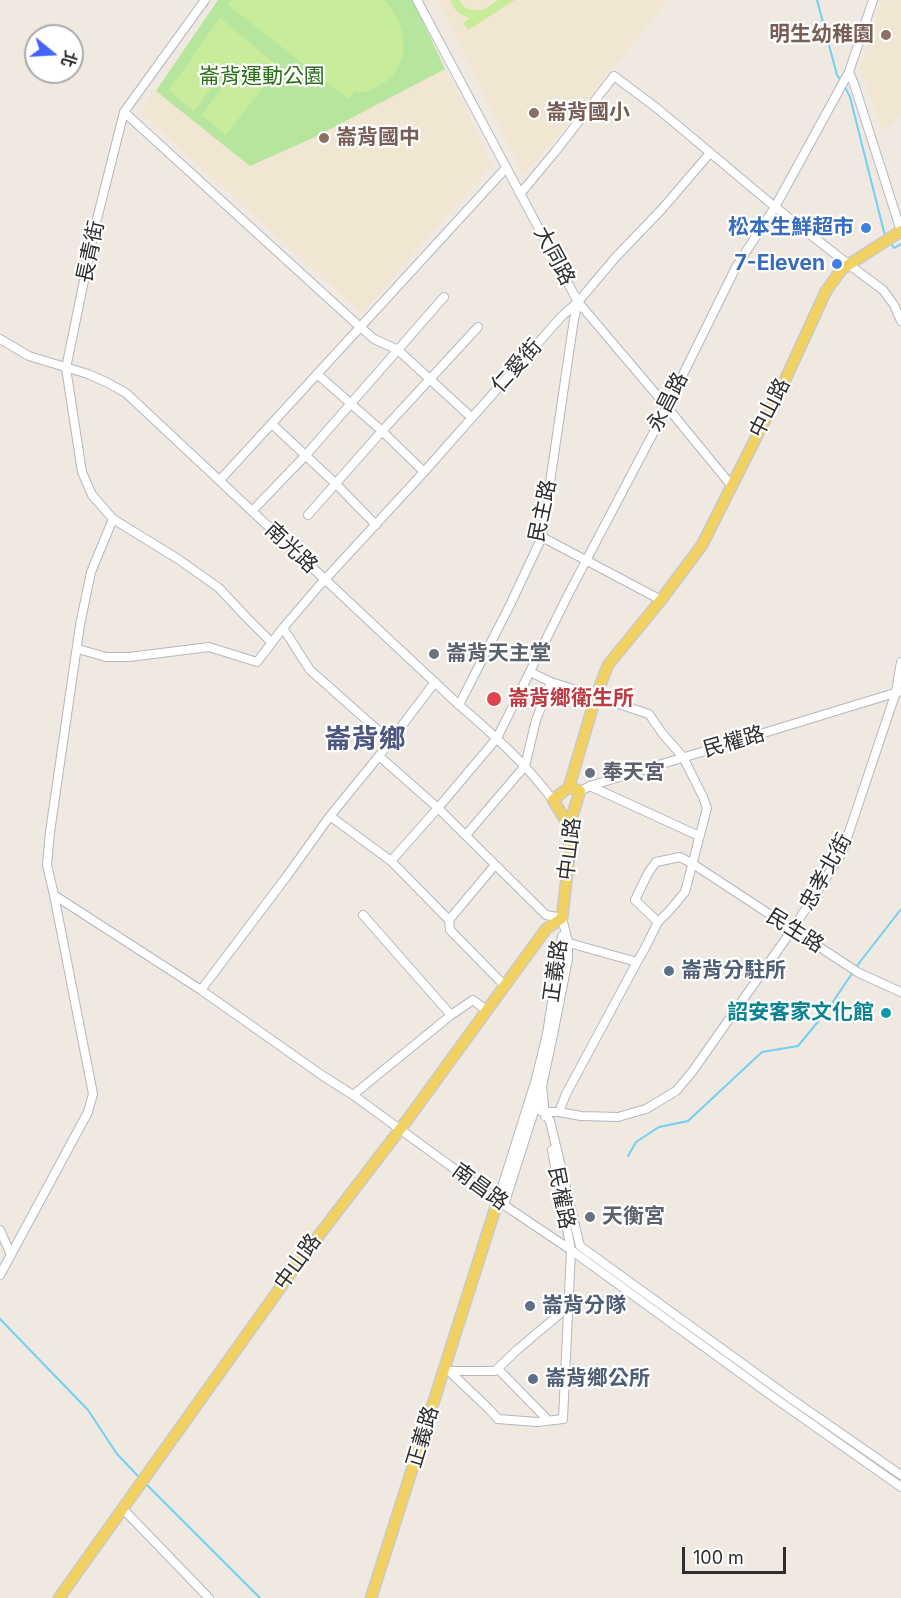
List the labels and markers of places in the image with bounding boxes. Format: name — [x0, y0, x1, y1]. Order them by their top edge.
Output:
place label: 明生幼稚園 — [769, 22, 874, 48]
marker: 明生幼稚園 — [879, 28, 893, 42]
place label: 崙背國小 — [546, 100, 630, 126]
marker: 崙背國小 — [527, 106, 541, 120]
place label: 崙背國中 — [336, 125, 420, 151]
marker: 崙背國中 — [317, 131, 331, 145]
place label: 松本生鮮超市 — [728, 215, 854, 241]
marker: 松本生鮮超市 — [859, 221, 873, 235]
place label: 7-Eleven — [735, 251, 825, 277]
marker: 7-Eleven — [830, 257, 844, 271]
place label: 崙背天主堂 — [446, 641, 551, 667]
marker: 崙背天主堂 — [427, 647, 441, 661]
place label: 崙背鄉衛生所 — [508, 686, 634, 712]
marker: 崙背鄉衛生所 — [485, 690, 503, 708]
place label: 奉天宮 — [602, 760, 665, 786]
marker: 奉天宮 — [583, 766, 597, 780]
place label: 崙背分駐所 — [681, 958, 786, 984]
marker: 崙背分駐所 — [662, 964, 676, 978]
place label: 詔安客家文化館 — [727, 1000, 874, 1026]
marker: 詔安客家文化館 — [879, 1006, 893, 1020]
place label: 天衡宮 — [602, 1204, 665, 1230]
marker: 天衡宮 — [583, 1210, 597, 1224]
place label: 崙背分隊 — [542, 1293, 626, 1319]
marker: 崙背分隊 — [523, 1299, 537, 1313]
place label: 崙背鄉公所 — [545, 1366, 650, 1392]
marker: 崙背鄉公所 — [526, 1372, 540, 1386]

